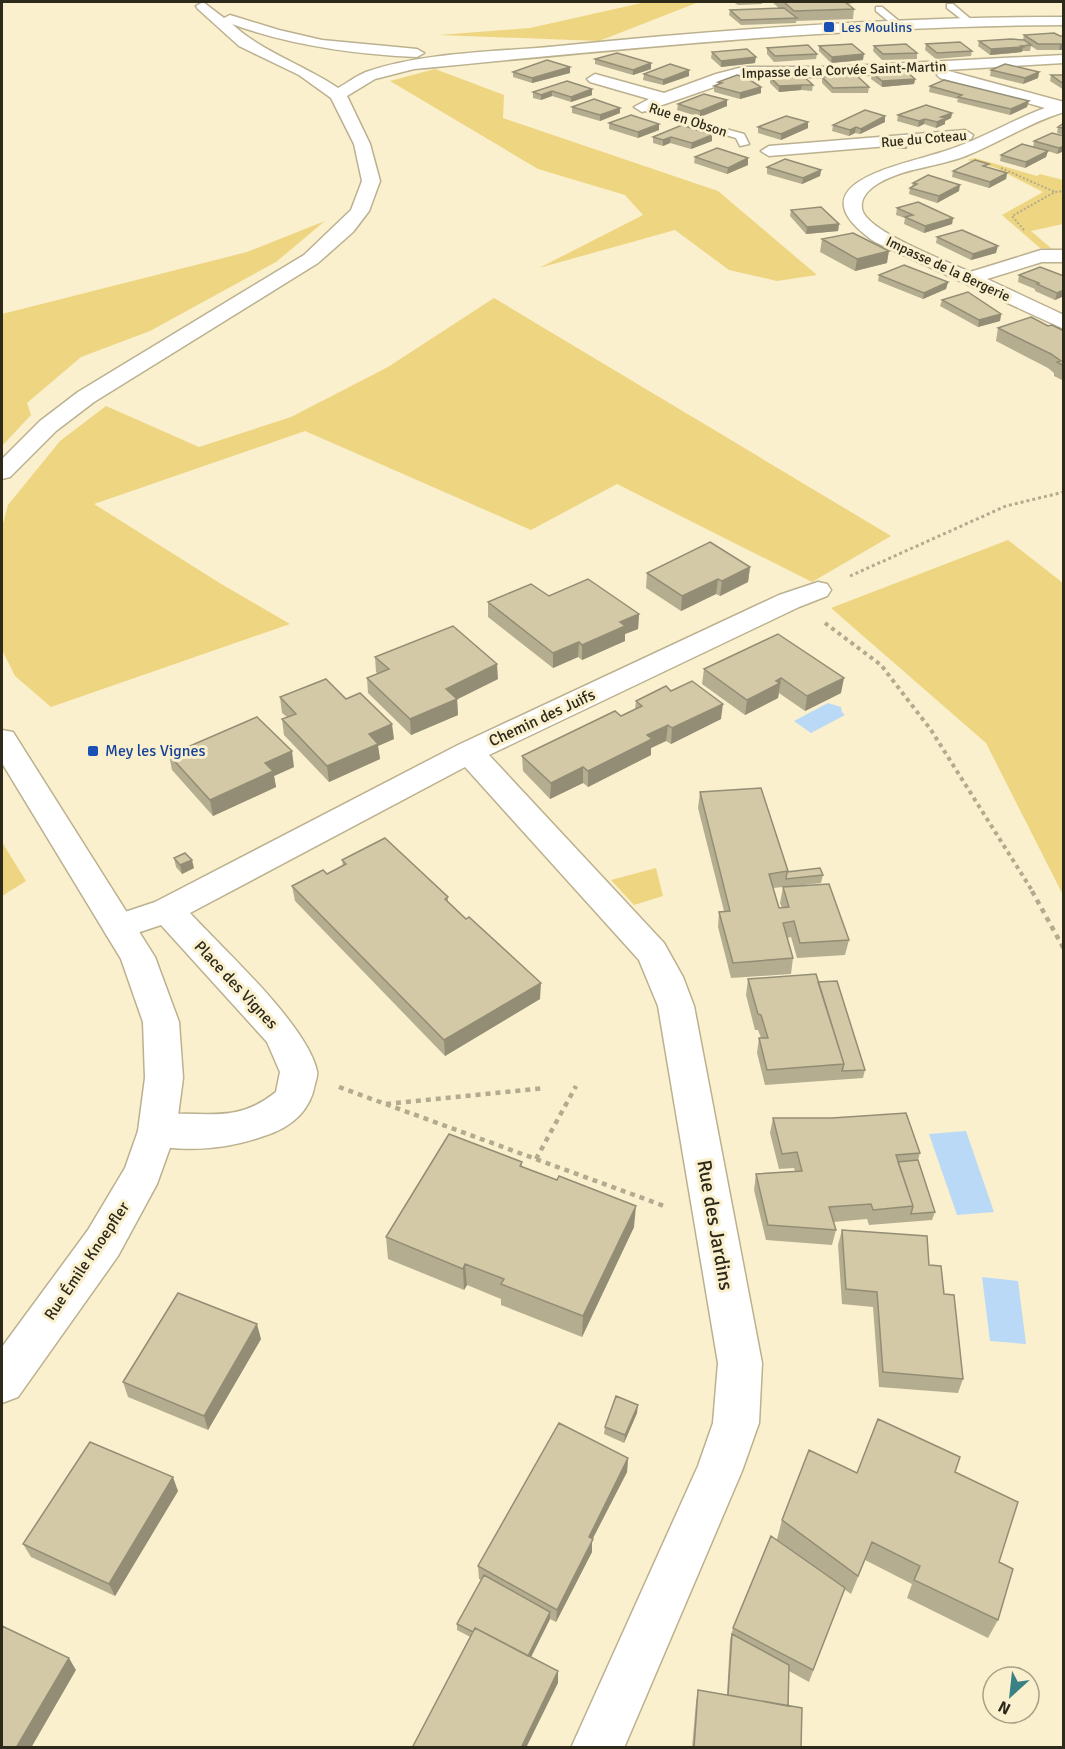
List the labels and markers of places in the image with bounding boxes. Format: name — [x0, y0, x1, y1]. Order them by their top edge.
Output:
place label: Les Moulins — [841, 19, 912, 36]
marker: Les Moulins — [822, 20, 836, 34]
place label: Mey les Vignes — [105, 741, 206, 761]
marker: Mey les Vignes — [86, 744, 100, 758]

